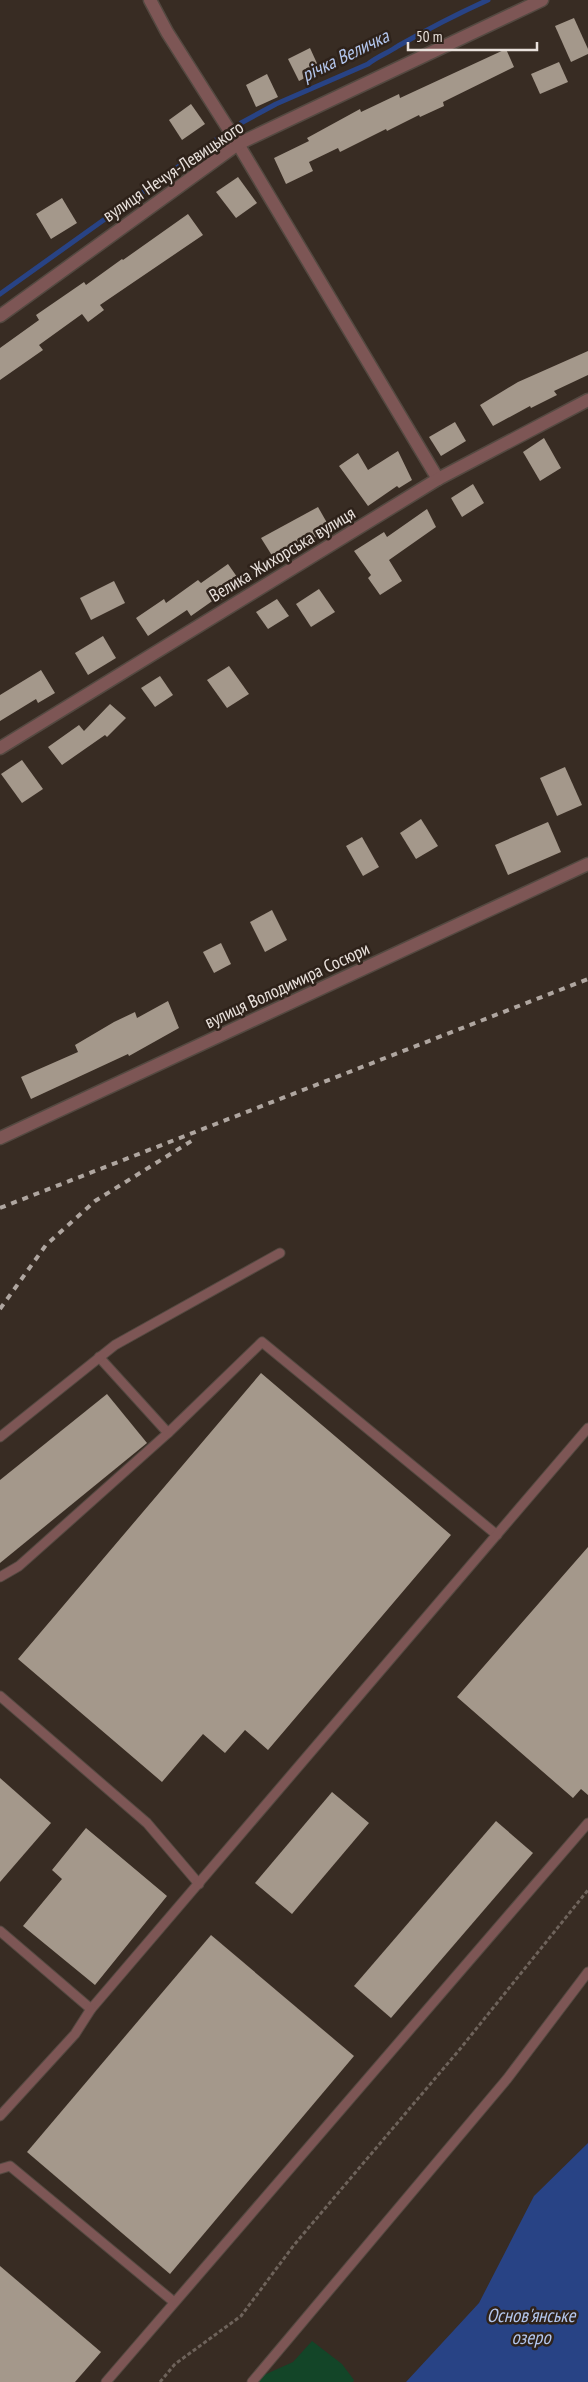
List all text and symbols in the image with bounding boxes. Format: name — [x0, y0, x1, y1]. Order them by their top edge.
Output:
scale bar — [408, 20, 537, 52]
water label: річка Величка — [298, 23, 394, 86]
text: 50 m — [416, 27, 442, 46]
street label: вулиця Нечуя-Левицького — [98, 115, 248, 227]
street label: Велика Жихорська вулиця — [205, 501, 359, 607]
street label: вулиця Володимира Сосюри — [201, 937, 373, 1033]
water label: Основ'янське озеро — [487, 2303, 576, 2349]

